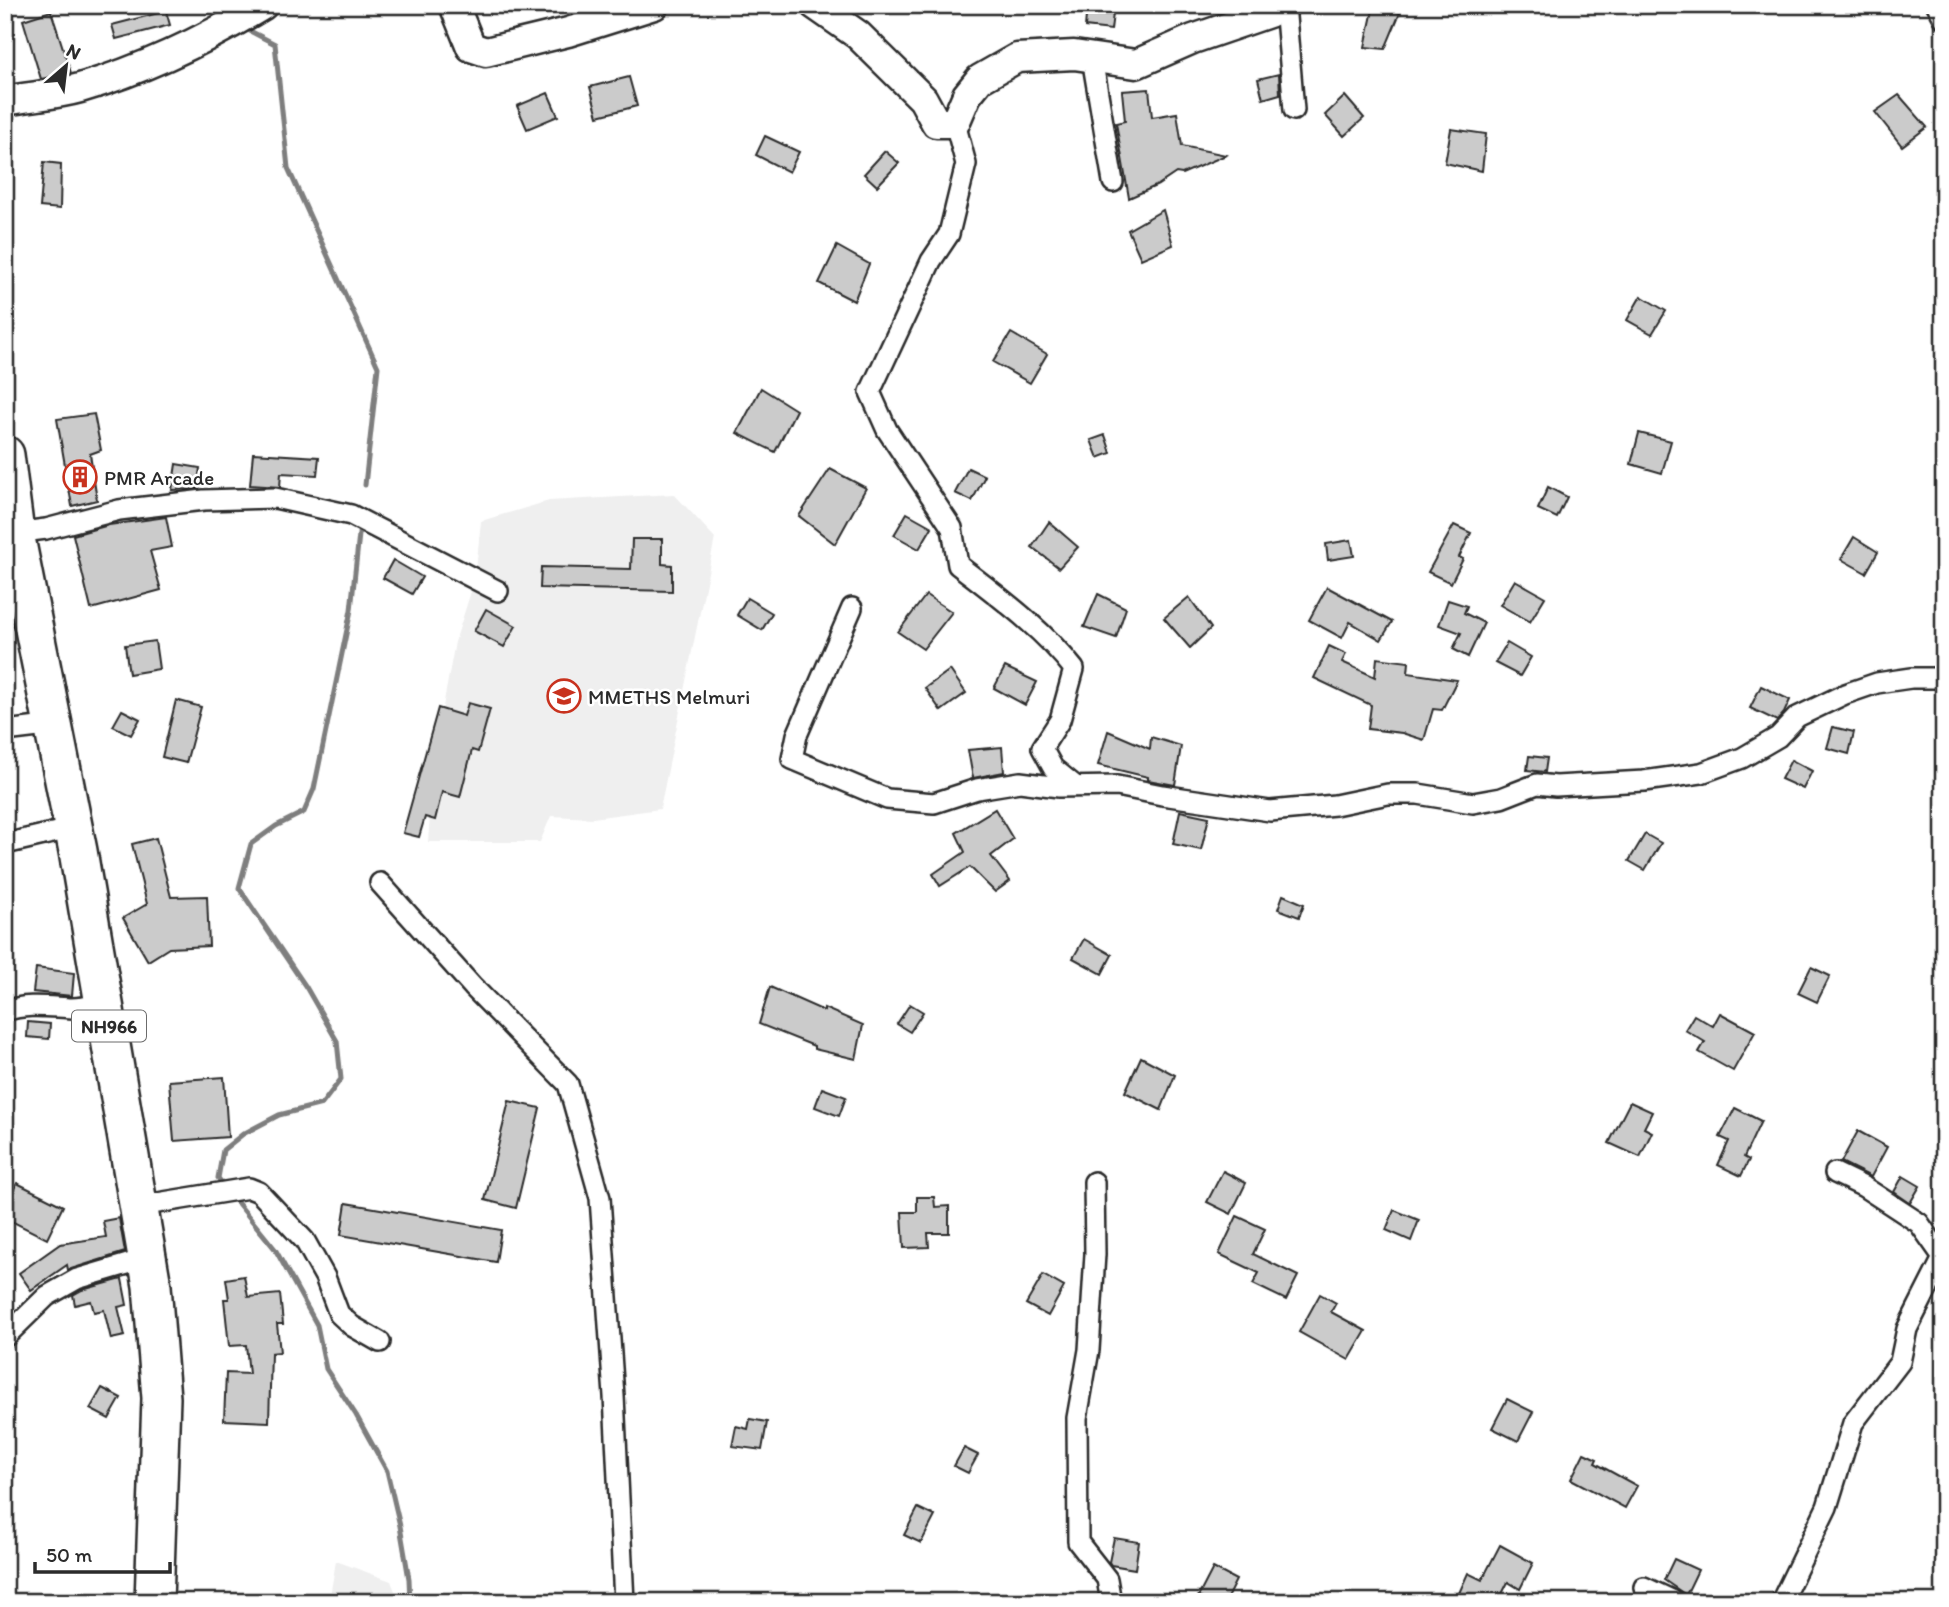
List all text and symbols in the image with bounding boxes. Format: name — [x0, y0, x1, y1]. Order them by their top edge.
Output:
north arrow — [32, 32, 102, 102]
text: N — [63, 38, 85, 65]
building icon: PMR Arcade — [61, 458, 99, 496]
place label: PMR Arcade — [104, 465, 214, 490]
school or university icon: MMETHS Melmuri — [545, 677, 583, 715]
place label: MMETHS Melmuri — [588, 684, 750, 709]
road number: NH966 — [72, 1010, 146, 1042]
scale bar — [35, 1530, 170, 1574]
text: 50 m — [46, 1542, 93, 1567]

